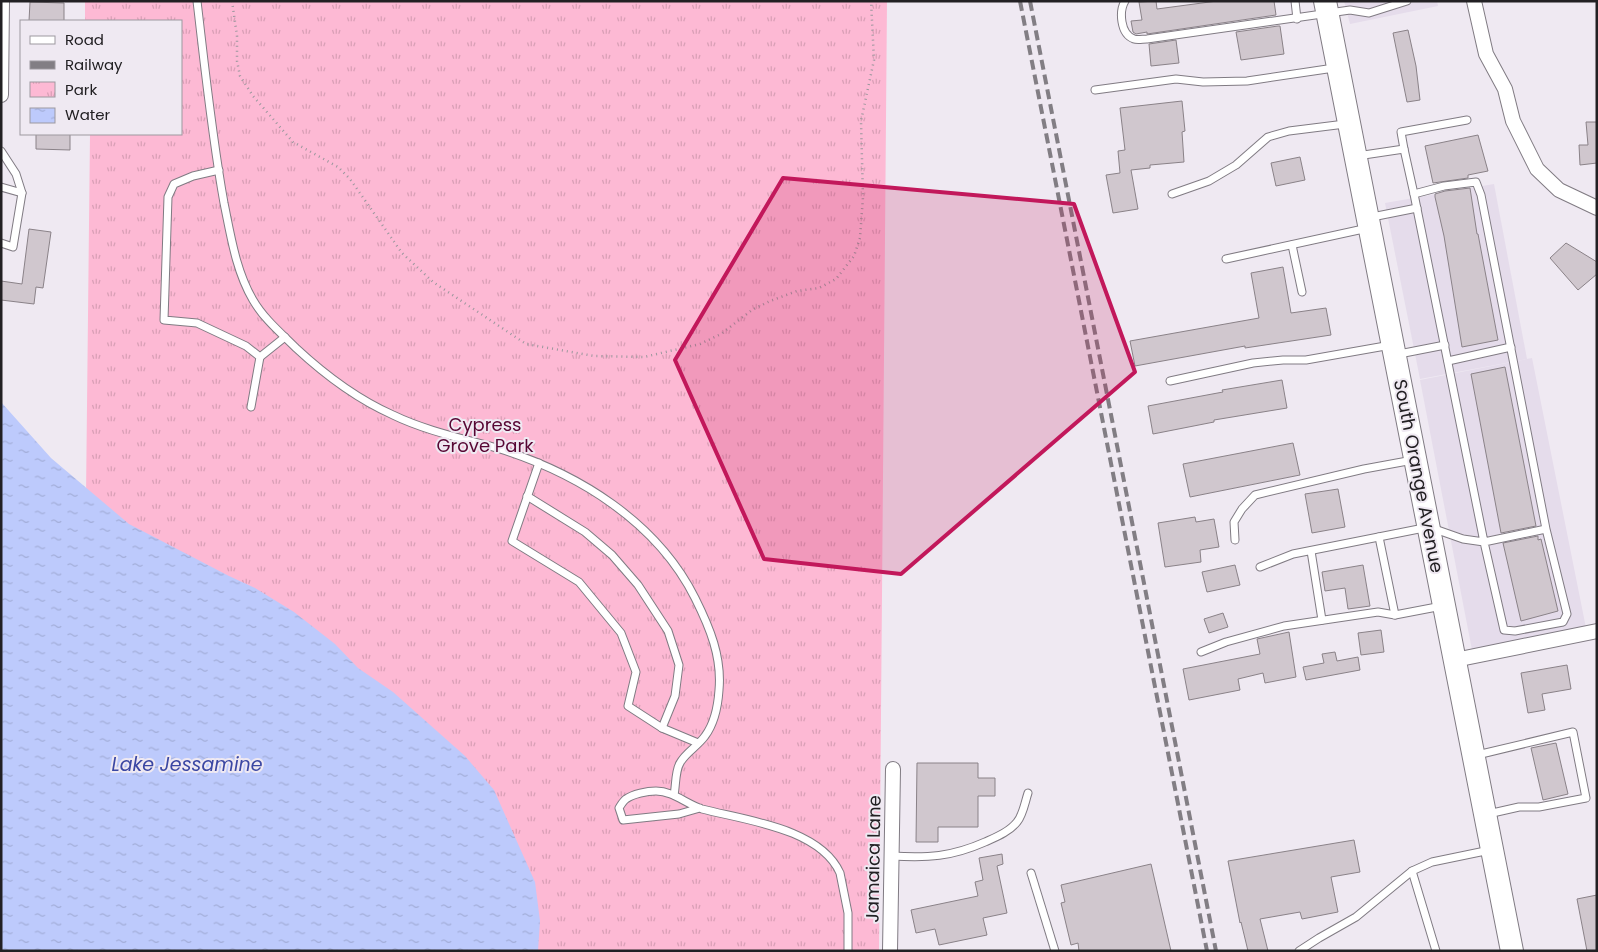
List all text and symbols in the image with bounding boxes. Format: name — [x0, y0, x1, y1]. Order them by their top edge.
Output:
legend — [20, 20, 182, 135]
text: Road — [65, 29, 104, 50]
text: Railway — [65, 54, 123, 75]
text: Park — [65, 79, 97, 100]
text: Water — [65, 104, 111, 125]
street label: South Orange Avenue — [1388, 377, 1450, 575]
park label: Cypress Grove Park — [437, 412, 534, 458]
water label: Lake Jessamine — [112, 751, 263, 778]
street label: Jamaica Lane — [859, 795, 887, 923]

